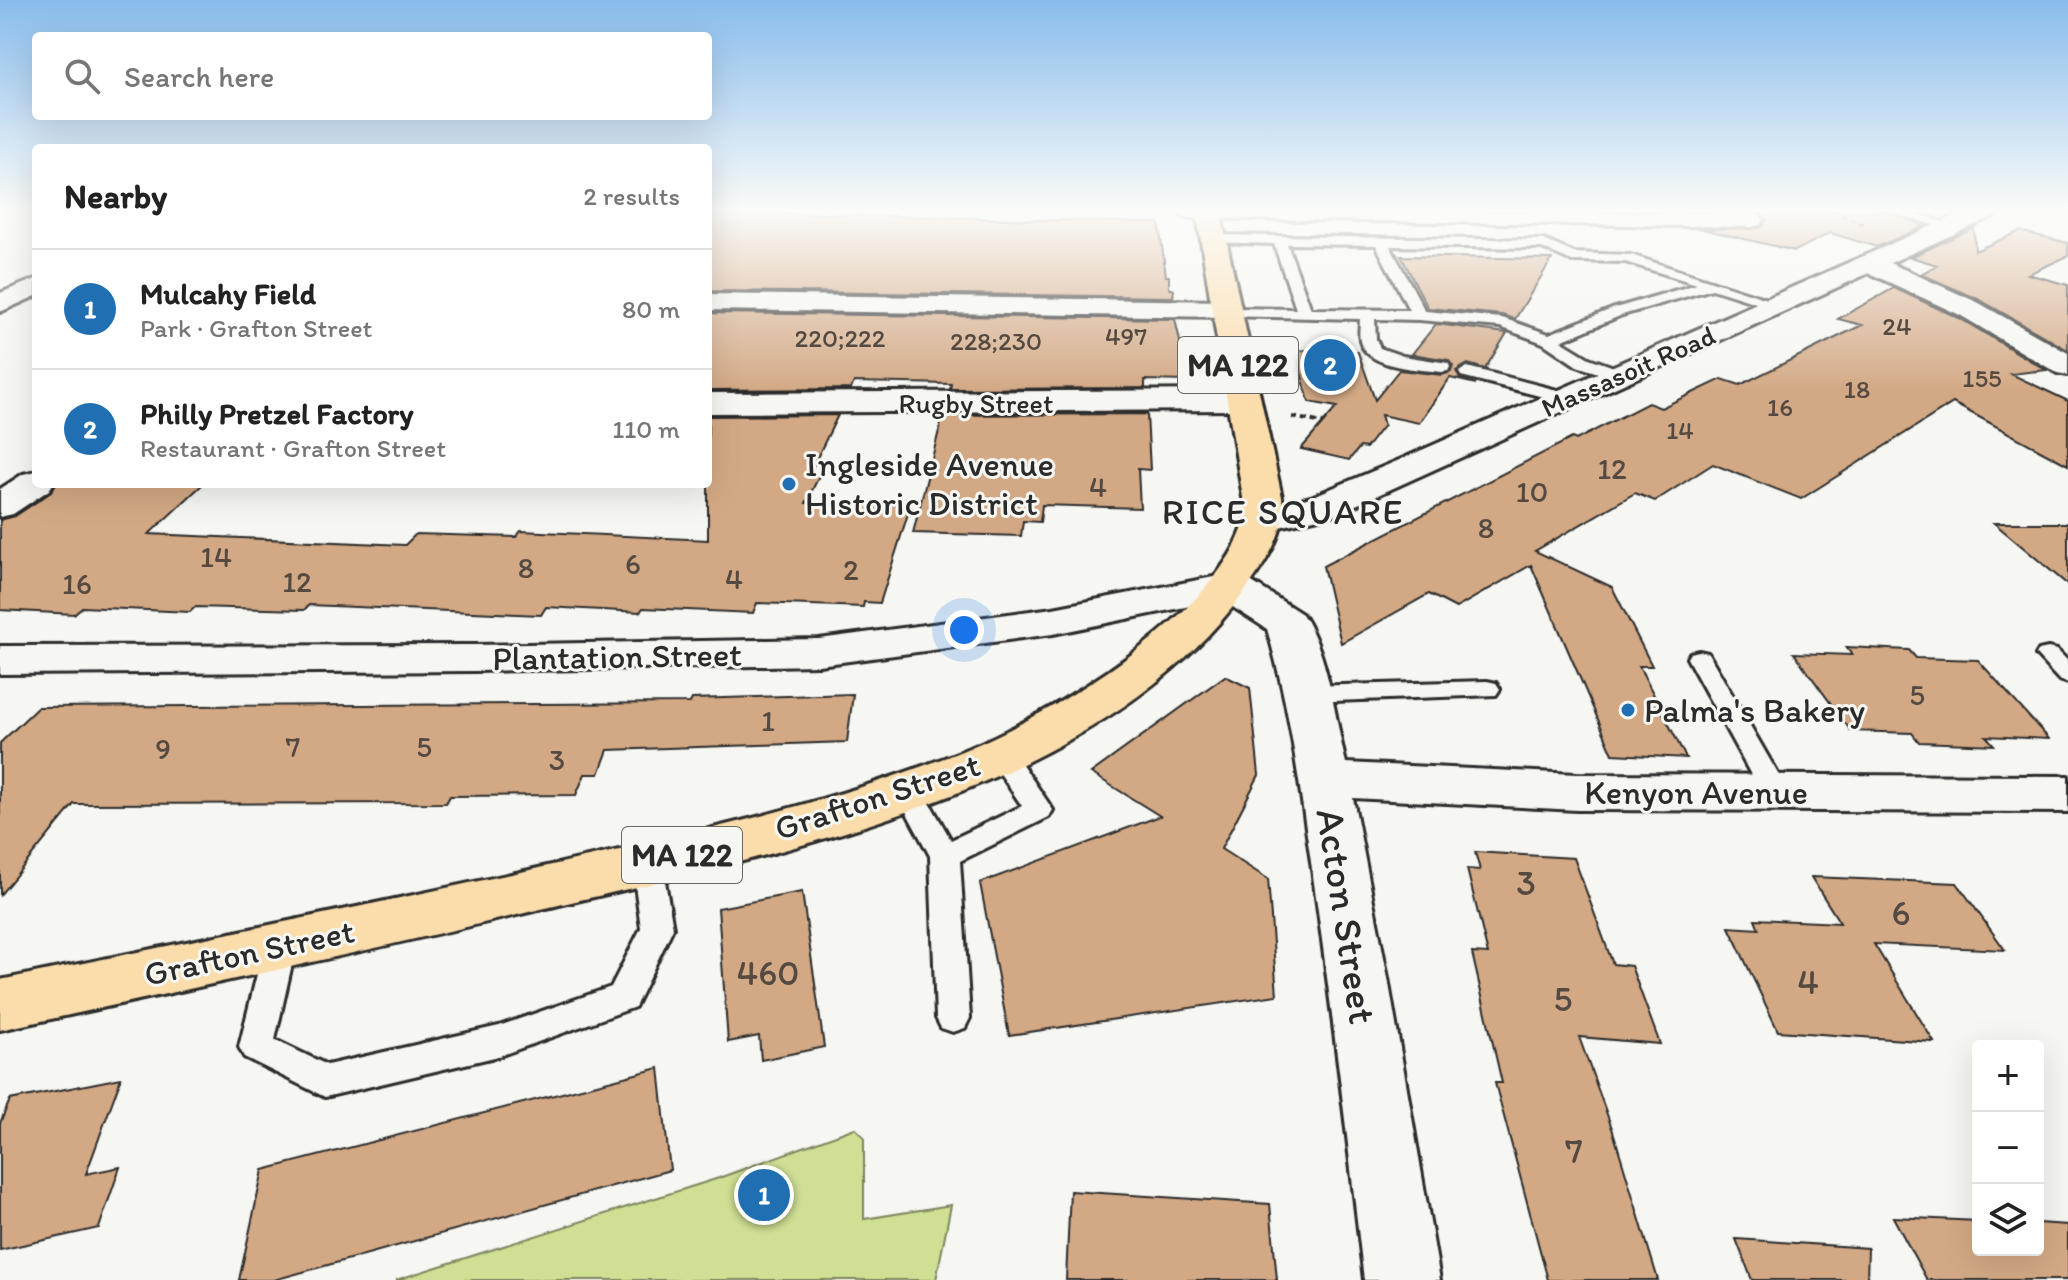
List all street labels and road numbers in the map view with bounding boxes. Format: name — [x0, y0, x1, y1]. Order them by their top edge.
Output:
street label: Massasoit Road — [1536, 317, 1720, 425]
road number: MA 122 — [1178, 337, 1298, 393]
street label: Rugby Street — [899, 386, 1053, 420]
street label: Plantation Street — [492, 634, 742, 679]
street label: Grafton Street — [769, 744, 985, 849]
street label: Kenyon Avenue — [1584, 772, 1808, 813]
street label: Acton Street — [1306, 805, 1388, 1027]
road number: MA 122 — [622, 827, 742, 883]
street label: Grafton Street — [140, 910, 358, 995]

